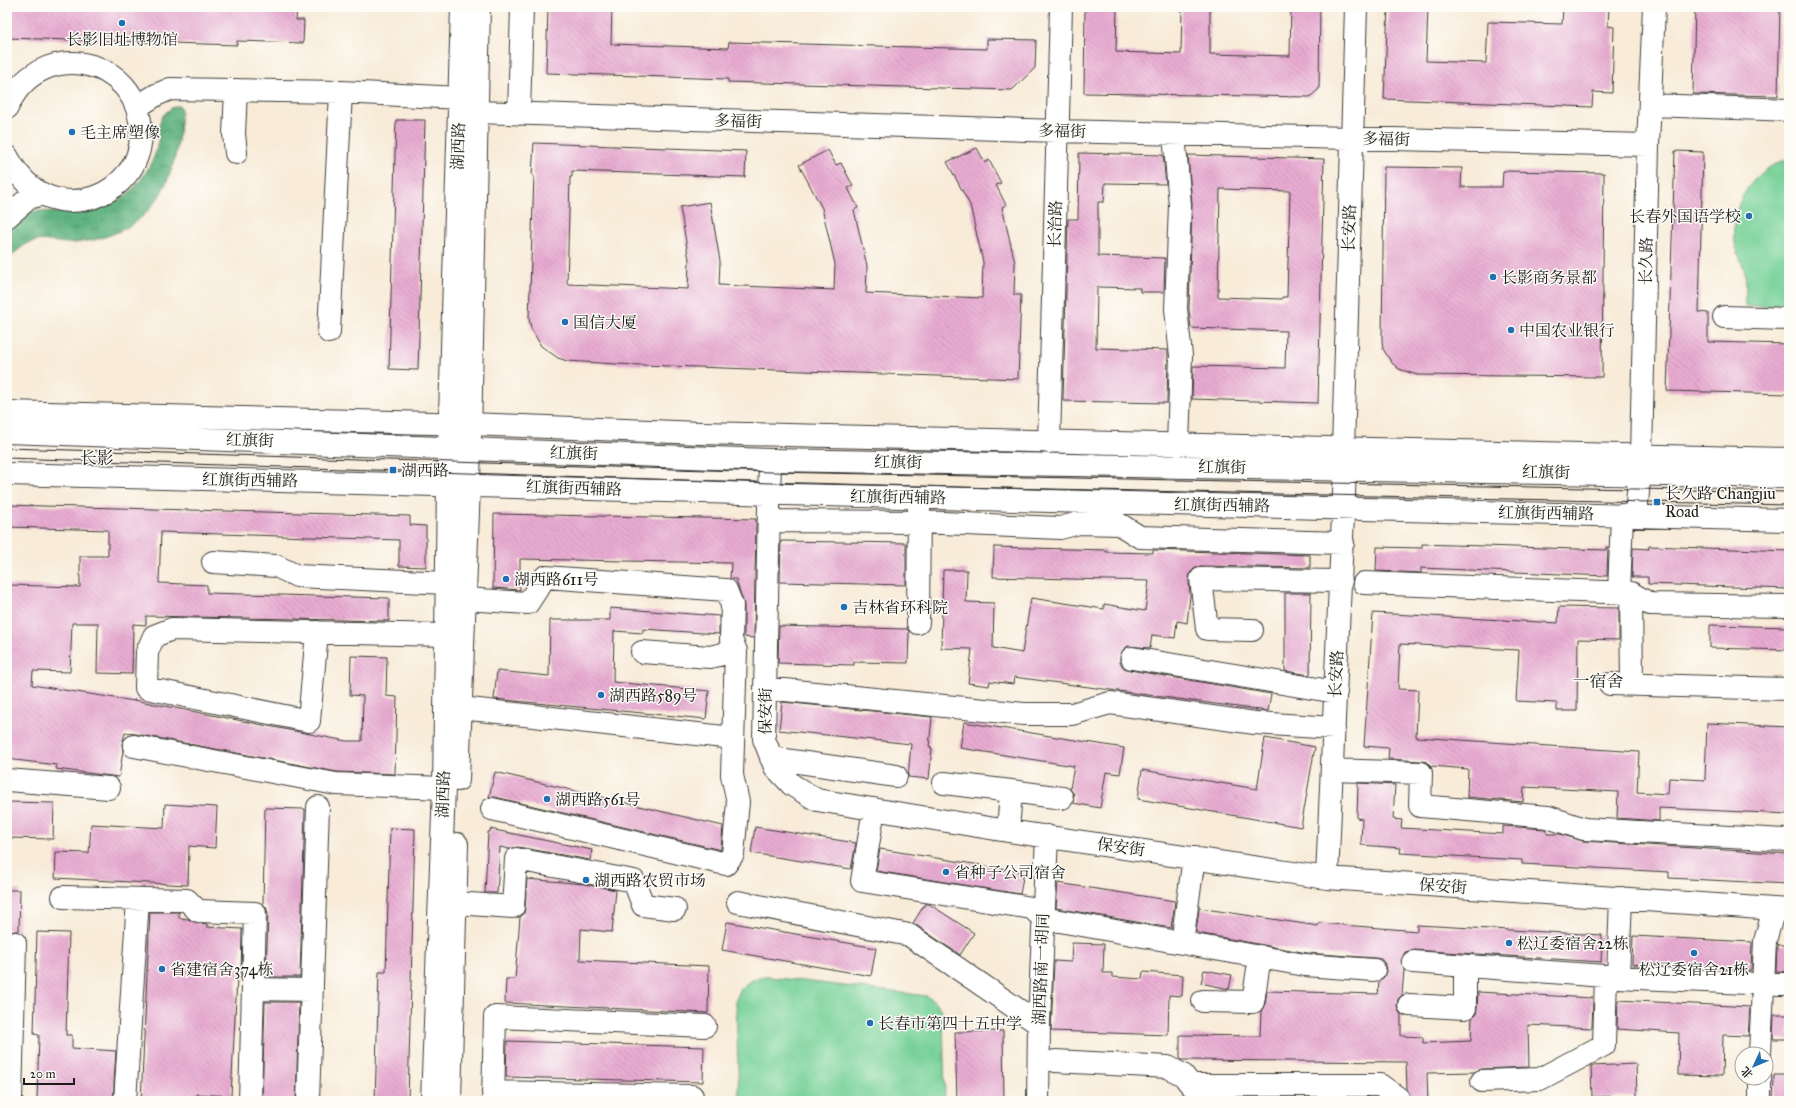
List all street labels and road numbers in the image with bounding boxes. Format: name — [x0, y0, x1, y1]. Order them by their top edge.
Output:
street label: 多福街 — [714, 111, 762, 131]
street label: 多福街 — [1038, 121, 1086, 141]
street label: 湖西路 — [448, 122, 468, 170]
street label: 多福街 — [1362, 129, 1410, 149]
street label: 长治路 — [1045, 200, 1065, 248]
street label: 长安路 — [1339, 204, 1359, 252]
street label: 长久路 — [1636, 237, 1656, 285]
street label: 红旗街 — [226, 430, 274, 450]
street label: 红旗街 — [550, 443, 598, 463]
street label: 红旗街 — [874, 452, 922, 472]
street label: 红旗街 — [1198, 457, 1246, 477]
street label: 红旗街 — [1522, 462, 1570, 482]
street label: 红旗街西辅路 — [202, 470, 298, 490]
street label: 红旗街西辅路 — [526, 477, 622, 499]
street label: 红旗街西辅路 — [850, 487, 946, 507]
street label: 红旗街西辅路 — [1174, 495, 1270, 515]
street label: 红旗街西辅路 — [1498, 503, 1594, 523]
street label: 长安路 — [1325, 650, 1347, 698]
street label: 保安街 — [756, 687, 775, 735]
street label: 湖西路 — [433, 770, 453, 818]
street label: 保安街 — [1096, 834, 1146, 860]
street label: 保安街 — [1418, 875, 1468, 897]
street label: 湖西路南一胡同 — [1030, 913, 1052, 1025]

